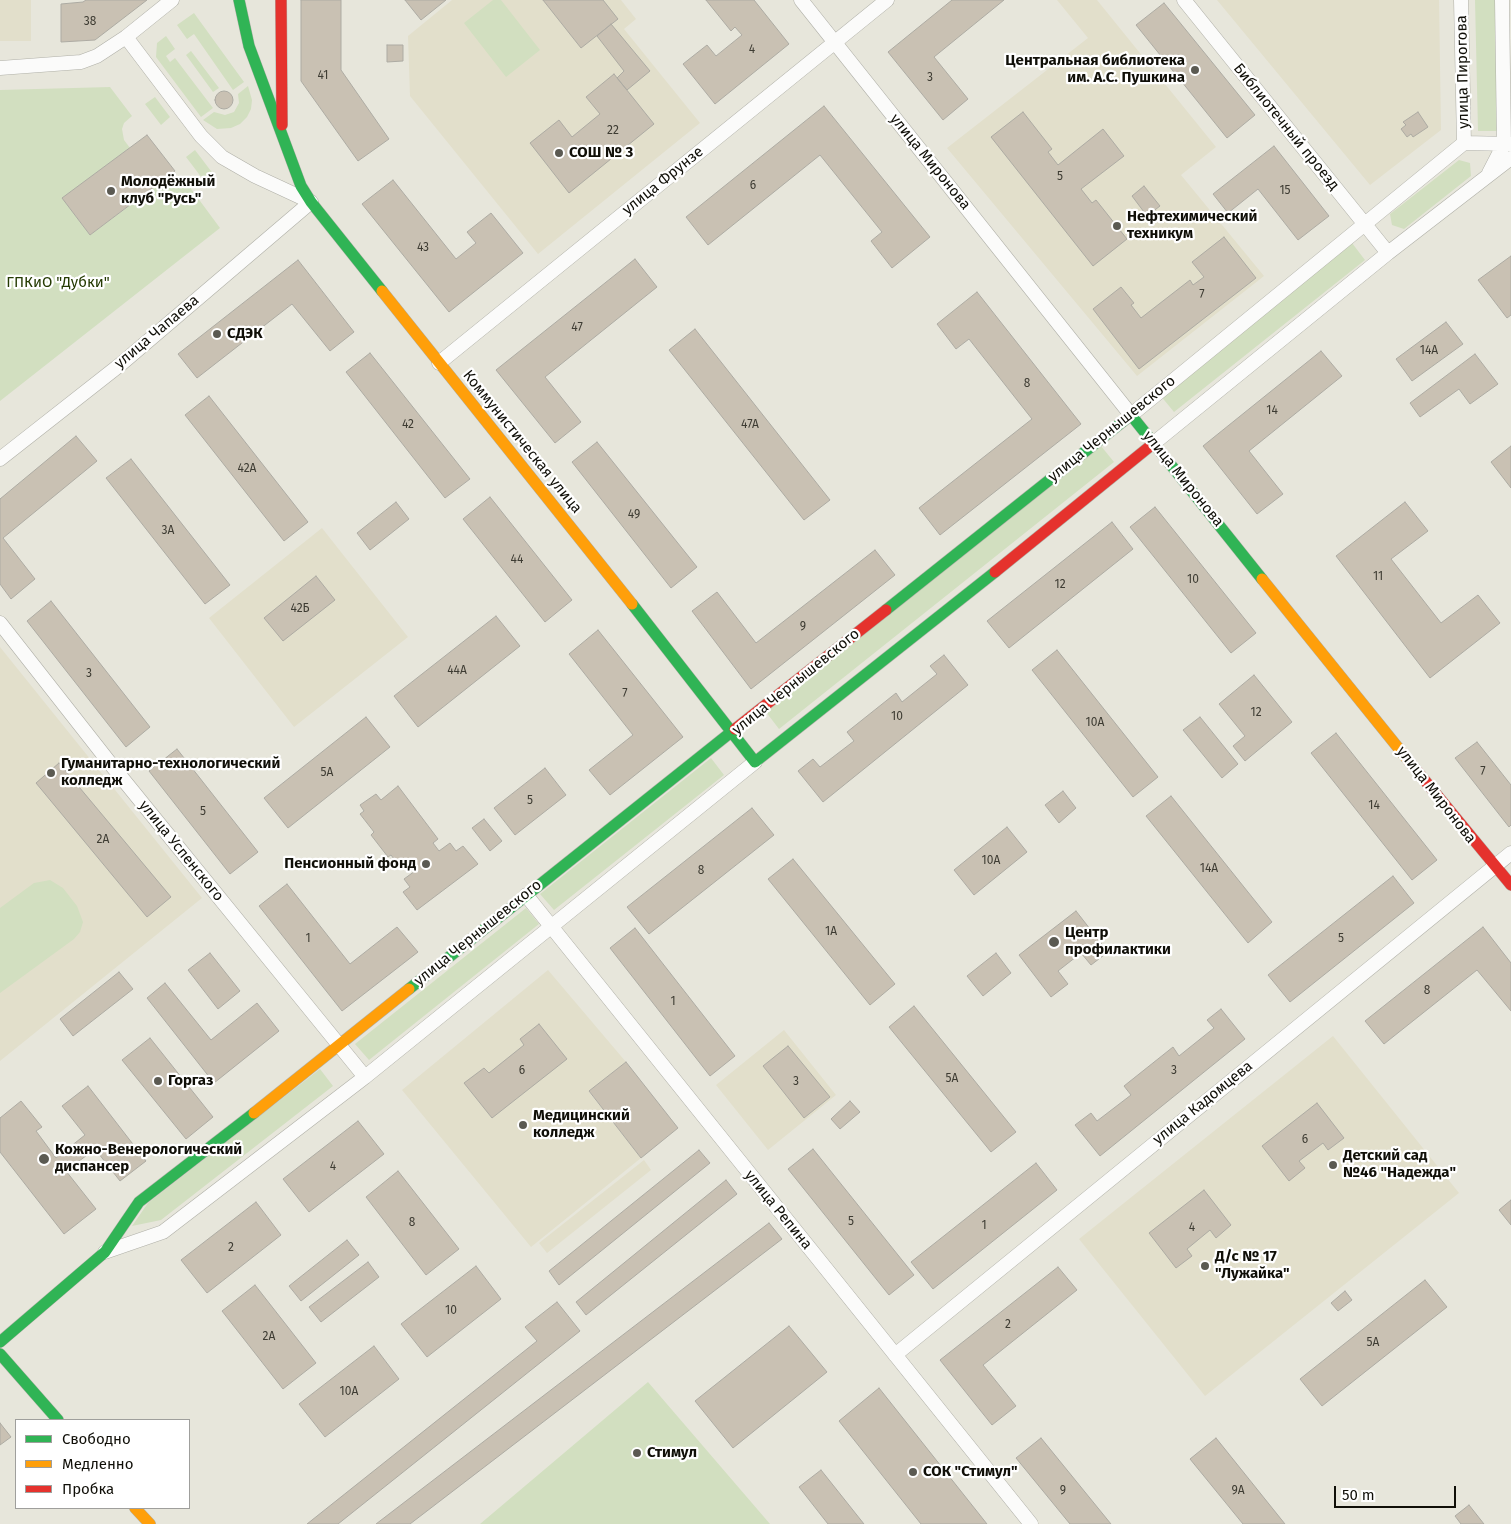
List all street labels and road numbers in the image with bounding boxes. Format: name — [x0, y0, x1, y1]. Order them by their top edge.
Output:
street label: улица Пирогова — [1453, 15, 1473, 129]
street label: Библиотечный проезд — [1229, 60, 1343, 194]
street label: улица Миронова — [886, 110, 974, 214]
street label: улица Фрунзе — [619, 143, 707, 219]
street label: улица Чапаева — [111, 291, 203, 373]
street label: Коммунистическая улица — [459, 367, 585, 517]
street label: улица Чернышевского — [1045, 372, 1179, 486]
street label: улица Миронова — [1139, 427, 1227, 531]
street label: улица Чернышевского — [729, 625, 863, 739]
street label: улица Миронова — [1393, 743, 1479, 847]
street label: улица Успенского — [135, 797, 227, 905]
street label: улица Чернышевского — [411, 876, 545, 990]
street label: улица Кадомцева — [1150, 1057, 1256, 1149]
street label: улица Репина — [740, 1167, 816, 1253]

